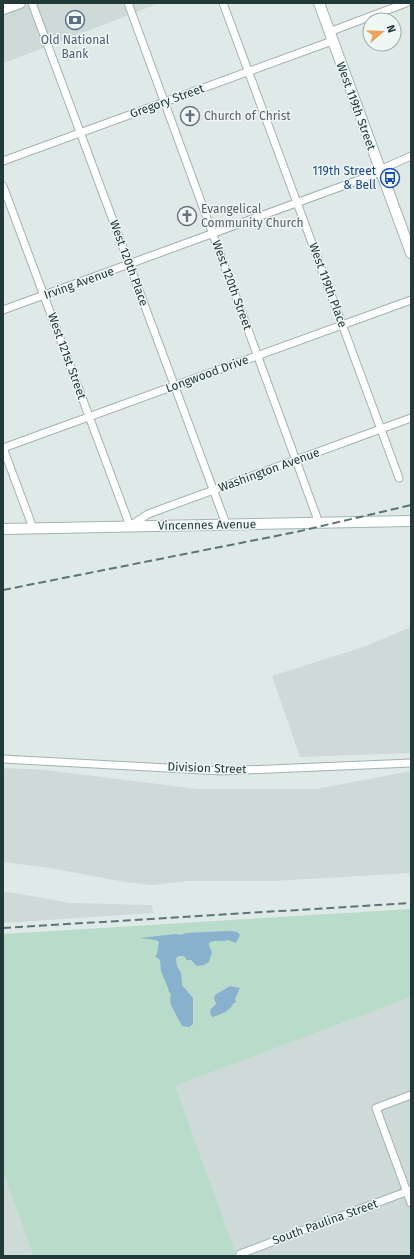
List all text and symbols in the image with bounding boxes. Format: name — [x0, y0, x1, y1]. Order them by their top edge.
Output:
bank icon: Old National Bank — [64, 9, 86, 31]
north arrow — [362, 12, 402, 52]
text: N — [384, 23, 398, 34]
place label: Old National Bank — [41, 33, 110, 61]
street label: West 119th Street — [334, 60, 379, 153]
street label: Gregory Street — [128, 81, 207, 121]
church icon: Church of Christ — [179, 105, 201, 127]
place label: Church of Christ — [204, 109, 291, 123]
place label: 119th Street & Bell — [312, 164, 377, 192]
bus stop icon: 119th Street & Bell — [379, 167, 401, 189]
place label: Evangelical Community Church — [201, 202, 303, 230]
church icon: Evangelical Community Church — [176, 205, 198, 227]
street label: West 120th Place — [107, 218, 151, 308]
street label: West 120th Street — [209, 238, 255, 332]
street label: West 119th Place — [306, 241, 350, 329]
street label: Irving Avenue — [42, 264, 116, 302]
street label: West 121st Street — [45, 311, 89, 402]
street label: Longwood Drive — [164, 353, 250, 395]
street label: Washington Avenue — [217, 445, 321, 495]
street label: Vincennes Avenue — [158, 517, 256, 533]
street label: Division Street — [167, 760, 247, 776]
street label: South Paulina Street — [270, 1196, 380, 1248]

